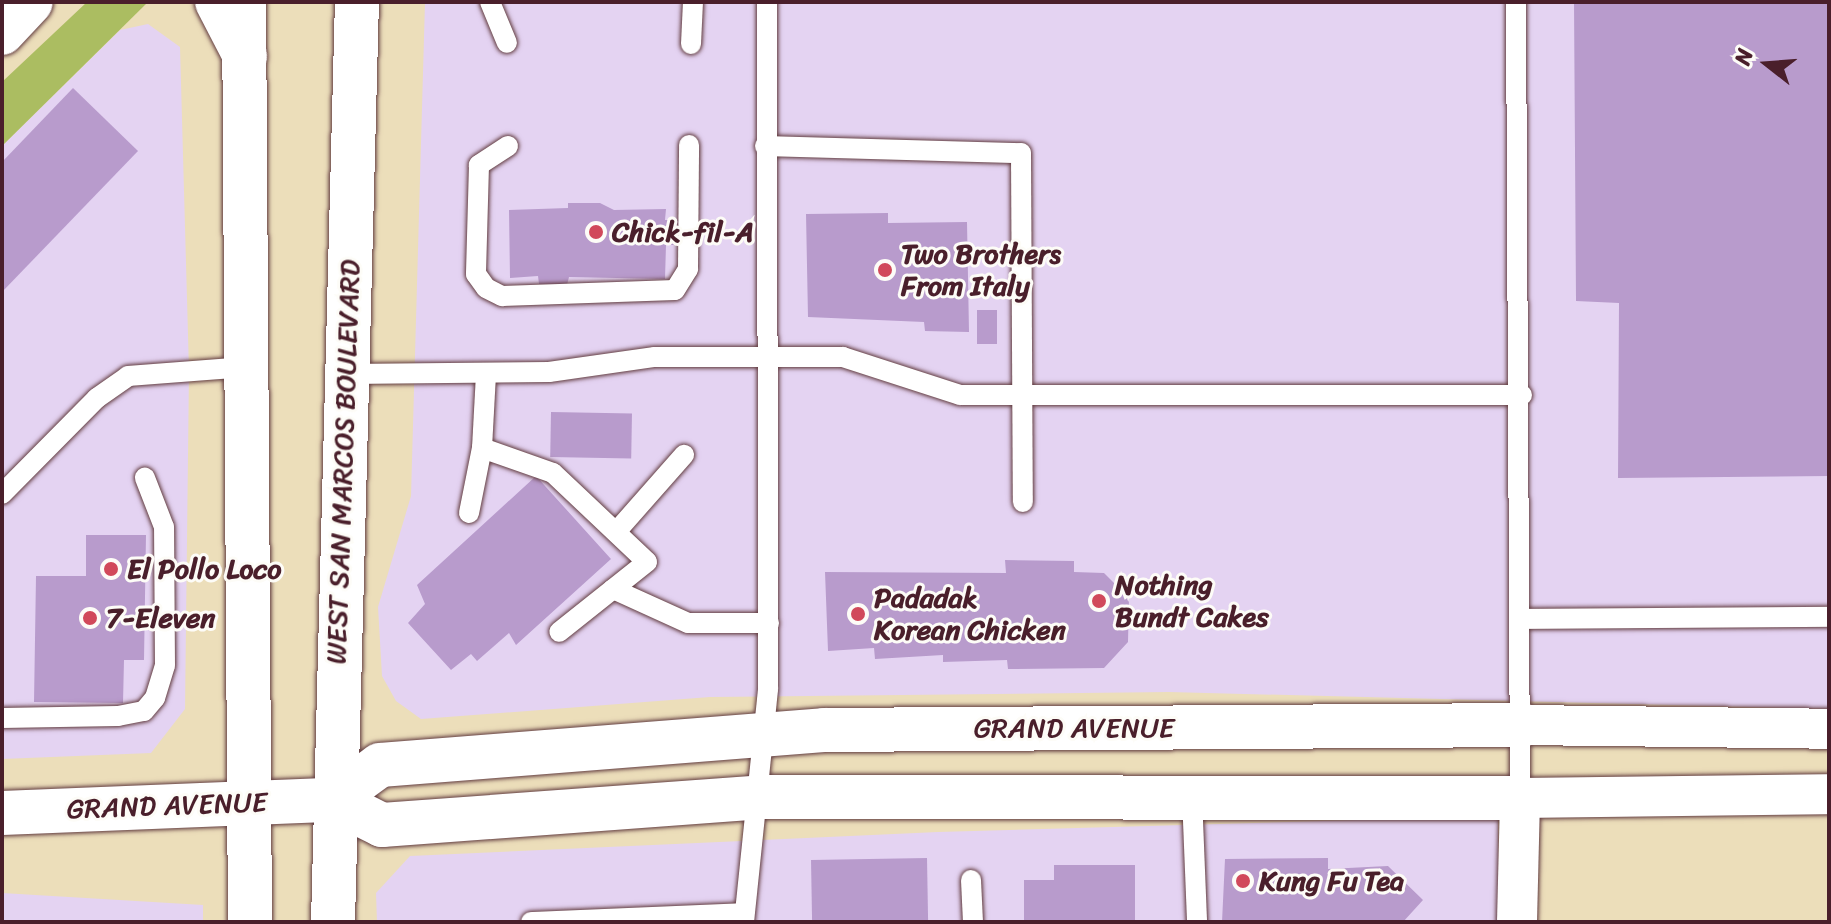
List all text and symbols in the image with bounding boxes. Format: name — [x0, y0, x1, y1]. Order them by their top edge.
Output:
north arrow — [1727, 24, 1807, 104]
text: N — [1723, 44, 1764, 70]
place label: Chick-fil-A — [612, 215, 754, 249]
marker: Chick-fil-A — [587, 223, 605, 241]
place label: Two Brothers From Italy — [901, 237, 1064, 303]
street label: WEST SAN MARCOS BOULEVARD — [319, 257, 367, 667]
marker: Two Brothers From Italy — [876, 261, 894, 279]
place label: El Pollo Loco — [127, 552, 282, 586]
marker: El Pollo Loco — [102, 560, 120, 578]
place label: Nothing Bundt Cakes — [1115, 568, 1270, 634]
place label: Padadak Korean Chicken — [874, 581, 1066, 647]
marker: Nothing Bundt Cakes — [1090, 592, 1108, 610]
place label: 7-Eleven — [106, 601, 216, 635]
marker: Padadak Korean Chicken — [849, 605, 867, 623]
marker: 7-Eleven — [81, 609, 99, 627]
street label: GRAND AVENUE — [974, 711, 1174, 745]
street label: GRAND AVENUE — [66, 786, 268, 826]
place label: Kung Fu Tea — [1259, 864, 1407, 898]
marker: Kung Fu Tea — [1234, 872, 1252, 890]

